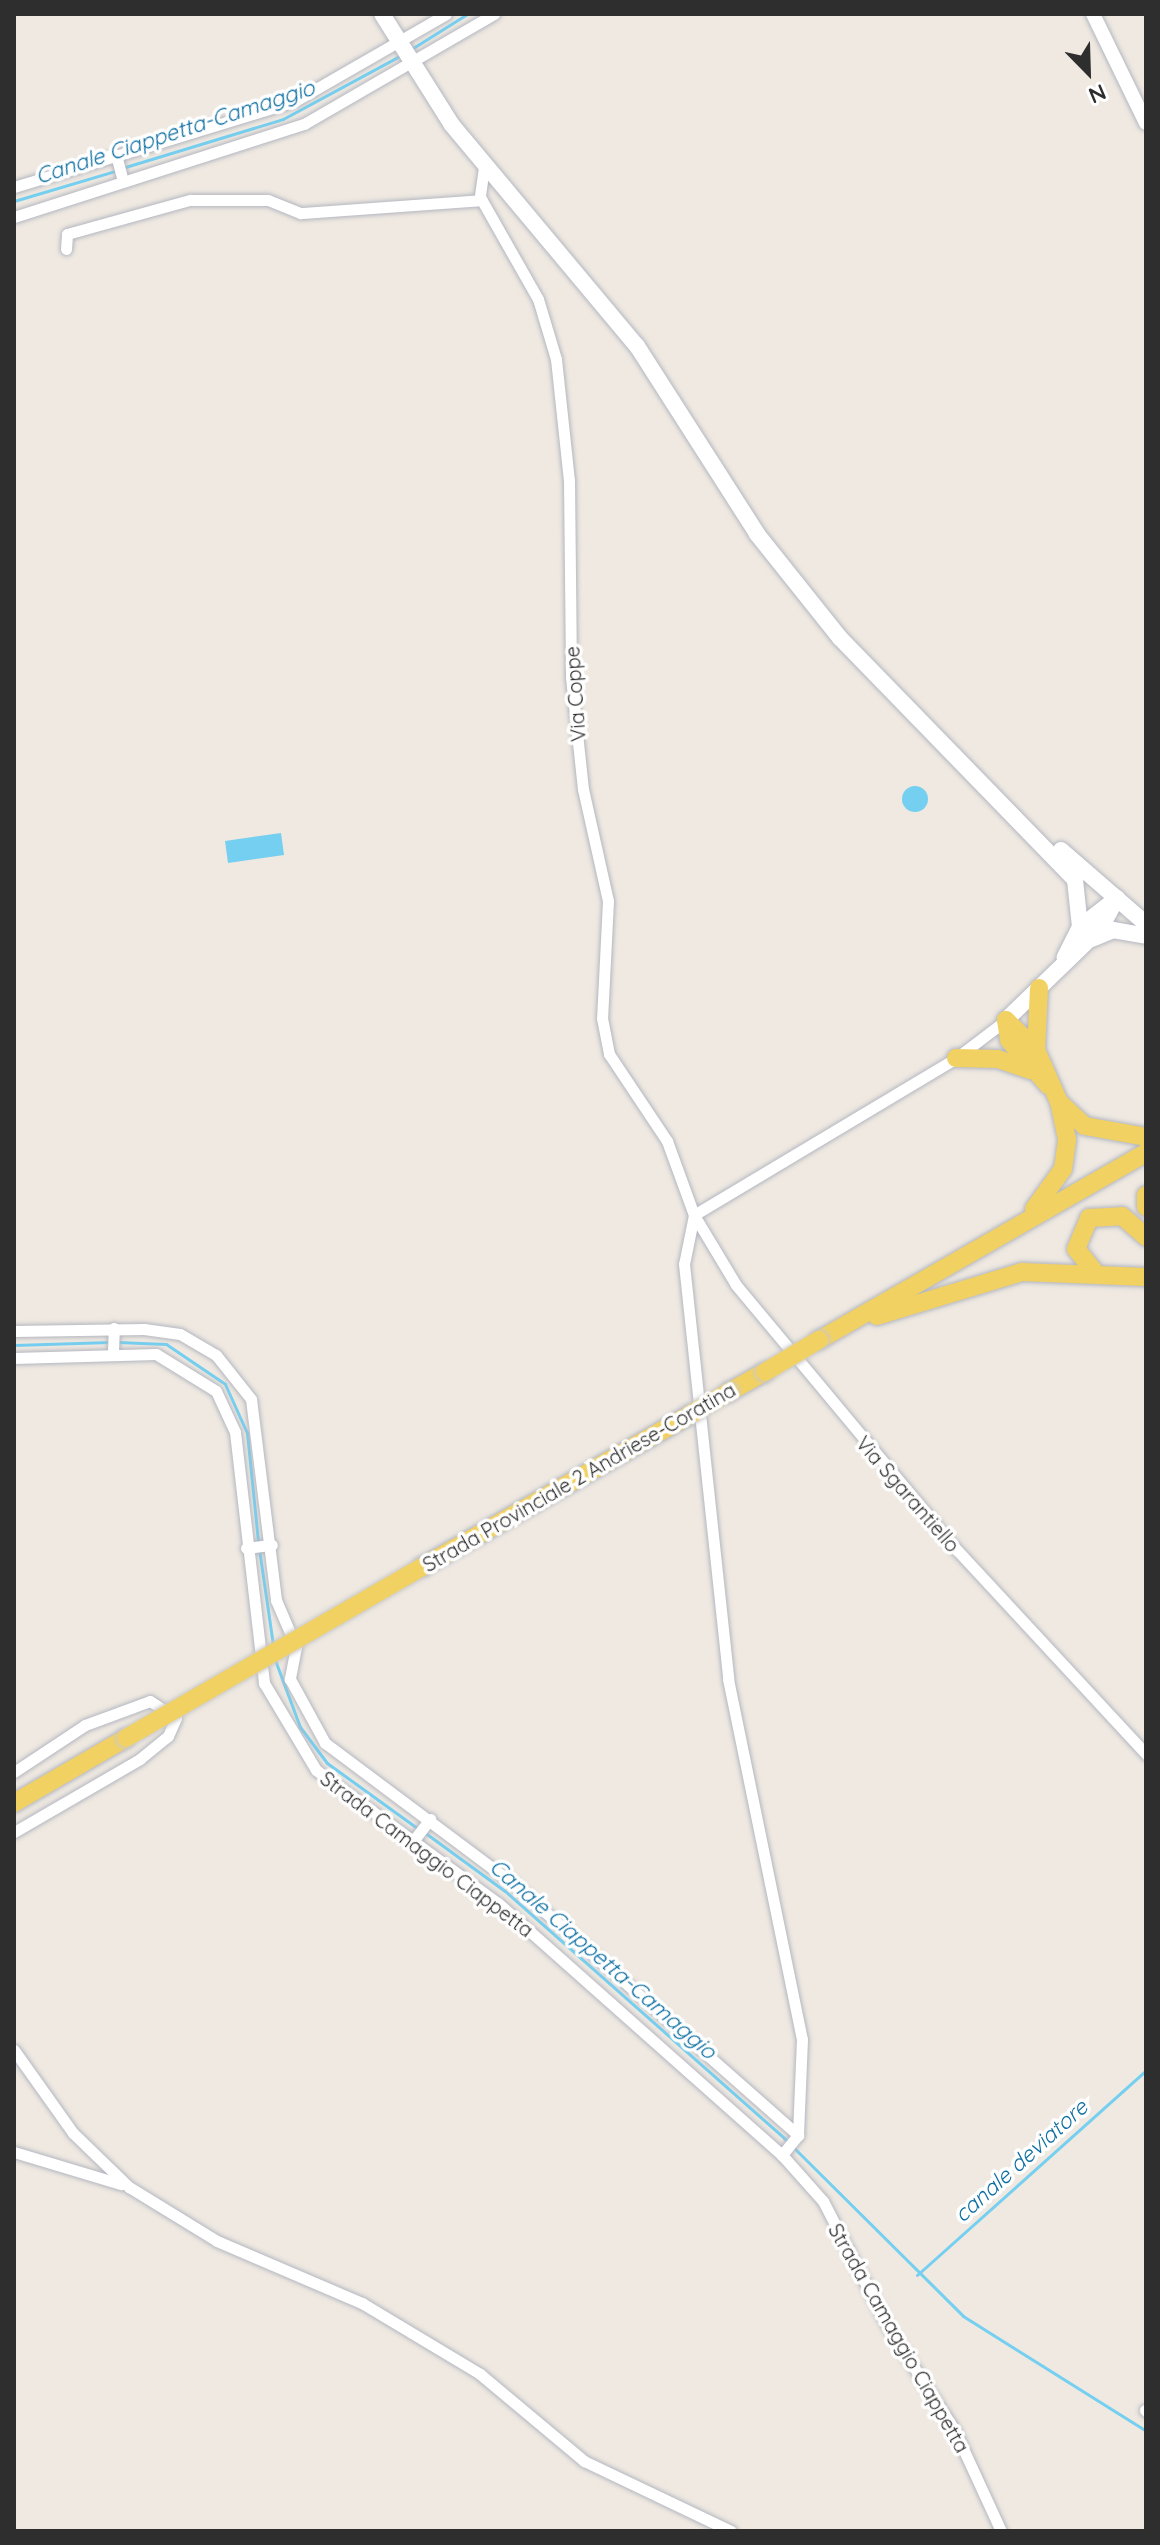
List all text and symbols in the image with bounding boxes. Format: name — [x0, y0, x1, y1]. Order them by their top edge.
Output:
north arrow — [1048, 32, 1128, 112]
water label: Canale Ciappetta-Camaggio — [32, 74, 318, 190]
text: N — [1084, 78, 1110, 110]
street label: Via Coppe — [560, 645, 590, 743]
street label: Strada Provinciale 2 Andriese-Coratina — [418, 1377, 740, 1577]
street label: Via Sgarantiello — [851, 1431, 965, 1557]
street label: Strada Camaggio Ciappetta — [316, 1766, 538, 1942]
water label: Canale Ciappetta-Camaggio — [484, 1853, 722, 2065]
water label: canale deviatore — [949, 2094, 1093, 2228]
street label: Strada Camaggio Ciappetta — [824, 2219, 974, 2457]

